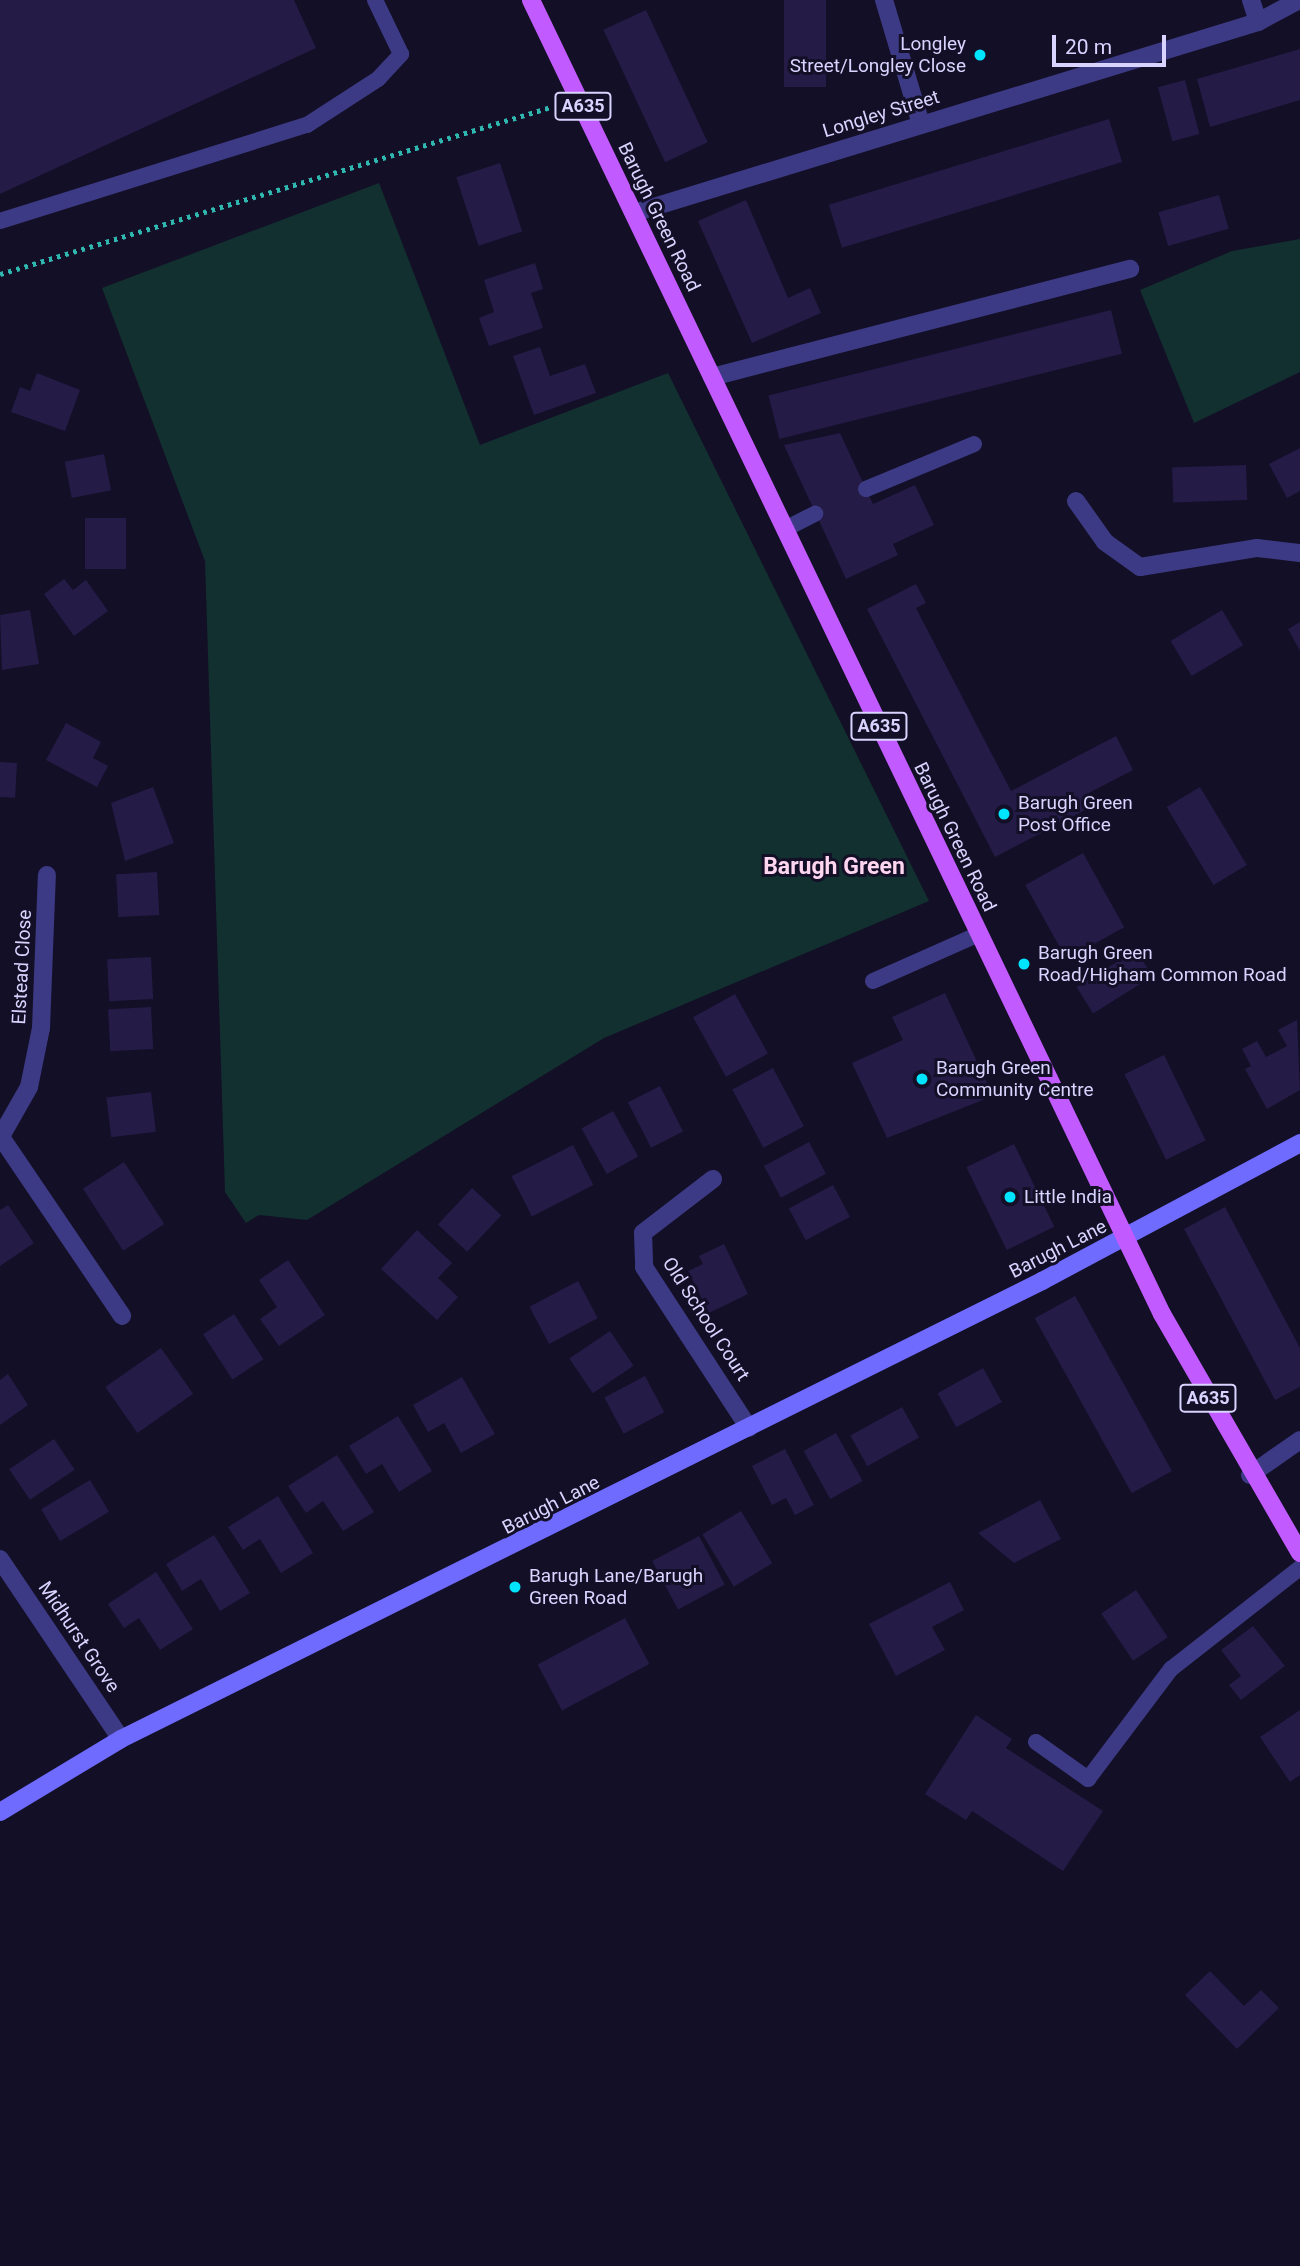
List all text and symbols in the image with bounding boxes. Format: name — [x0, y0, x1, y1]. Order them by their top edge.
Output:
scale bar — [1055, 21, 1169, 65]
place label: Longley Street/Longley Close — [790, 33, 966, 77]
text: 20 m — [1065, 35, 1112, 59]
marker: Longley Street/Longley Close — [972, 47, 988, 63]
street label: Longley Street — [820, 85, 942, 143]
road number: A635 — [553, 92, 613, 120]
street label: Barugh Green Road — [613, 139, 705, 295]
road number: A635 — [849, 712, 909, 740]
street label: Barugh Green Road — [909, 759, 1001, 915]
place label: Barugh Green Post Office — [1018, 792, 1133, 836]
marker: Barugh Green Post Office — [996, 806, 1012, 822]
district label: Barugh Green — [763, 853, 905, 881]
street label: Elstead Close — [8, 909, 36, 1025]
place label: Barugh Green Road/Higham Common Road — [1038, 942, 1287, 986]
marker: Barugh Green Road/Higham Common Road — [1016, 956, 1032, 972]
place label: Barugh Green Community Centre — [936, 1057, 1094, 1101]
marker: Barugh Green Community Centre — [914, 1071, 930, 1087]
place label: Little India — [1024, 1186, 1112, 1208]
marker: Little India — [1002, 1189, 1018, 1205]
street label: Barugh Lane — [1006, 1215, 1110, 1283]
street label: Old School Court — [658, 1253, 754, 1385]
road number: A635 — [1178, 1384, 1238, 1413]
street label: Barugh Lane — [499, 1471, 603, 1539]
place label: Barugh Lane/Barugh Green Road — [529, 1565, 703, 1609]
street label: Midhurst Grove — [33, 1577, 125, 1697]
marker: Barugh Lane/Barugh Green Road — [507, 1579, 523, 1595]

